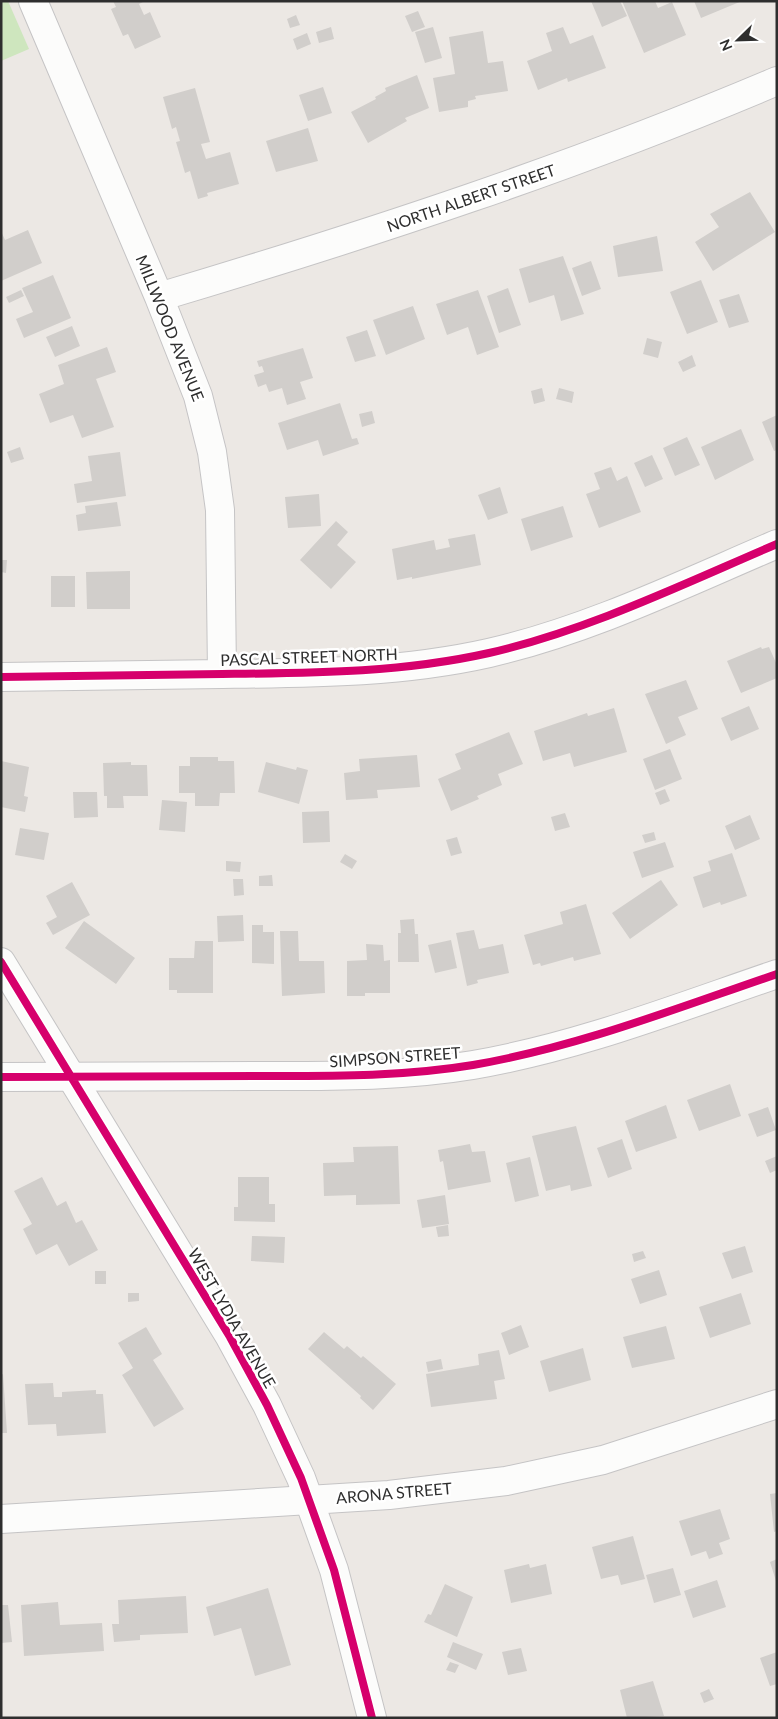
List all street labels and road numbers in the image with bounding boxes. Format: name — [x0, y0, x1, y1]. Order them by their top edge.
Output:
street label: NORTH ALBERT STREET — [384, 160, 558, 235]
street label: MILLWOOD AVENUE — [132, 252, 208, 404]
street label: PASCAL STREET NORTH — [220, 644, 398, 669]
street label: SIMPSON STREET — [329, 1042, 462, 1071]
street label: WEST LYDIA AVENUE — [185, 1245, 280, 1391]
street label: ARONA STREET — [335, 1478, 453, 1507]

